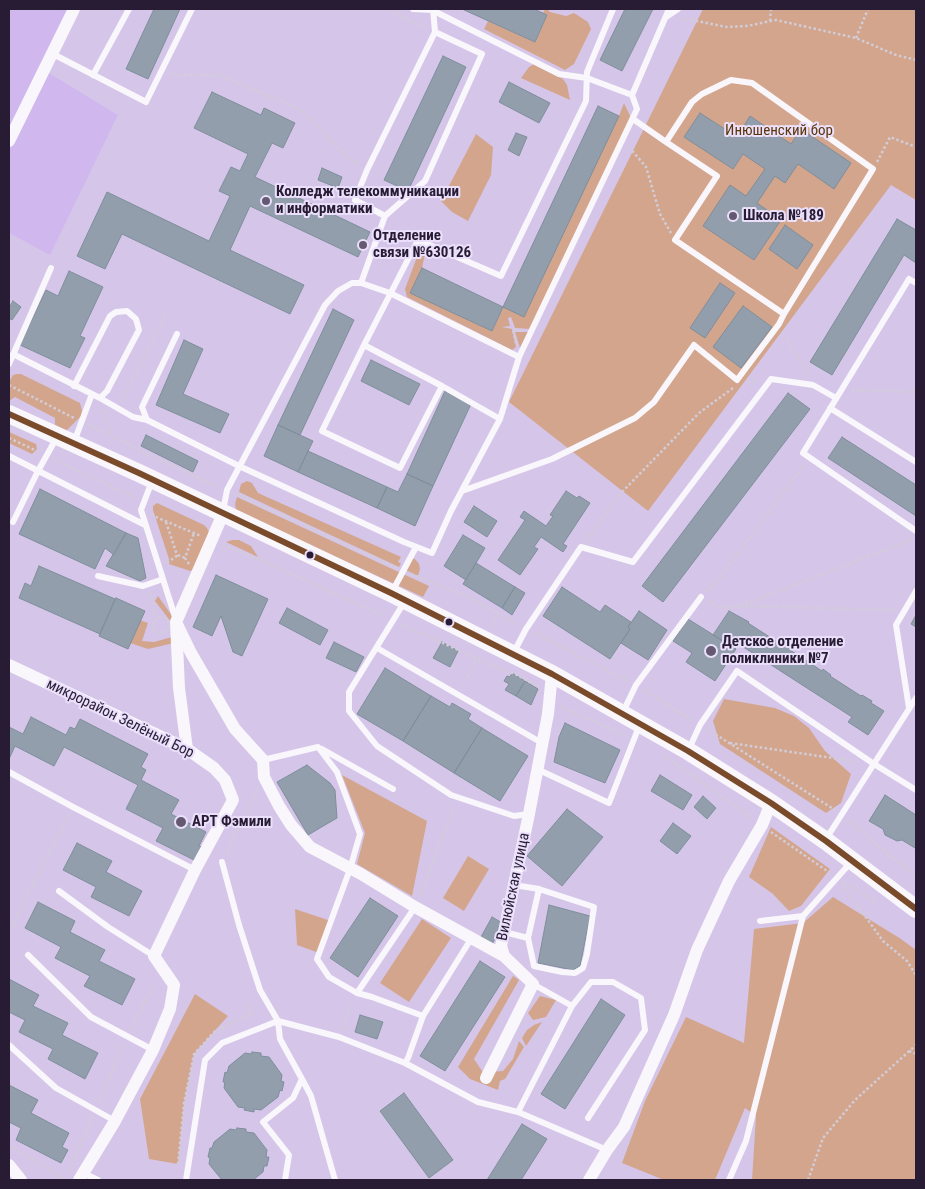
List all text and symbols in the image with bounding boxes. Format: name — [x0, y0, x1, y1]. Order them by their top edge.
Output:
park label: Инюшенский бор — [725, 122, 833, 140]
place label: Колледж телекоммуникации и информатики — [276, 183, 459, 218]
marker: Колледж телекоммуникации и информатики — [260, 195, 272, 207]
place label: Школа №189 — [743, 207, 824, 225]
marker: Школа №189 — [727, 210, 739, 222]
place label: Отделение связи №630126 — [373, 227, 471, 262]
marker: Отделение связи №630126 — [357, 239, 369, 251]
unlabelled marker — [305, 550, 315, 560]
unlabelled marker — [444, 617, 454, 627]
place label: Детское отделение поликлиники №7 — [722, 633, 844, 668]
marker: Детское отделение поликлиники №7 — [704, 644, 718, 658]
street label: микрорайон Зелёный Бор — [43, 675, 197, 763]
place label: АРТ Фэмили — [192, 813, 271, 831]
marker: АРТ Фэмили — [174, 815, 188, 829]
street label: Вилюйская улица — [494, 831, 534, 943]

